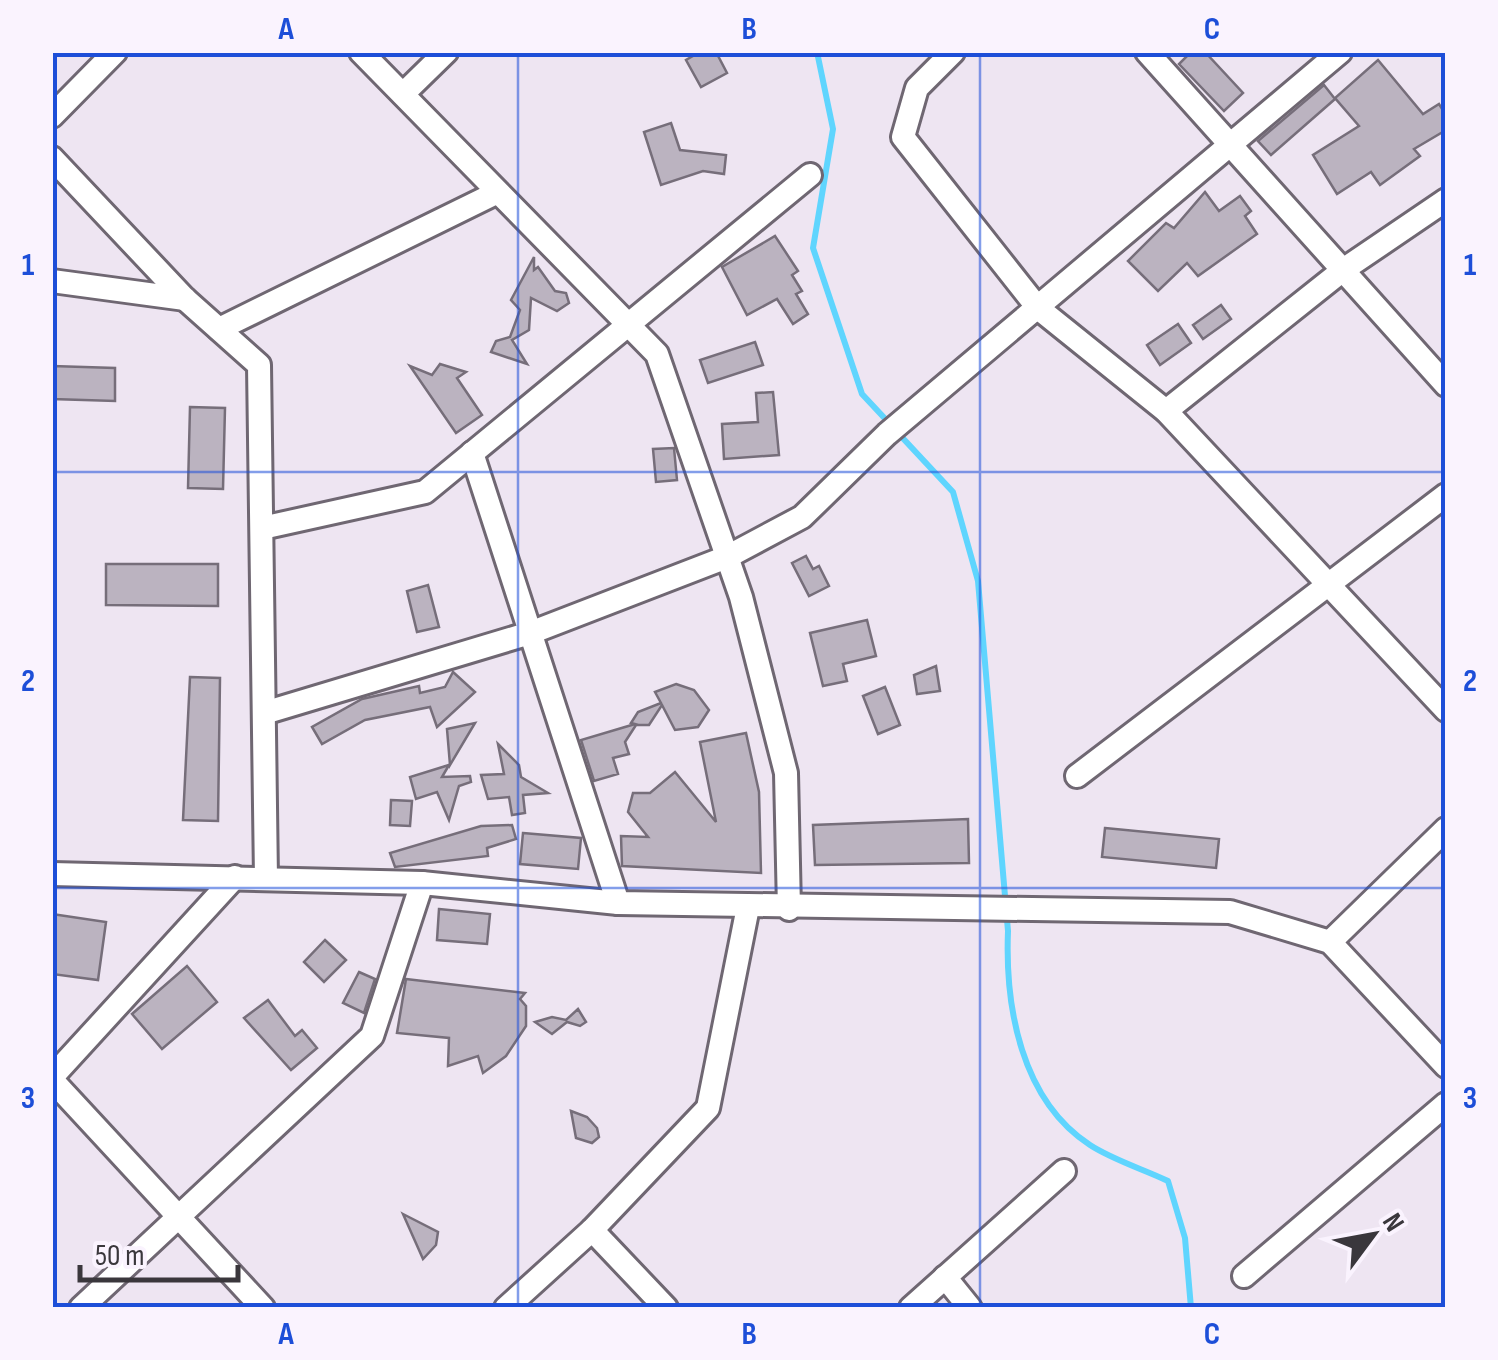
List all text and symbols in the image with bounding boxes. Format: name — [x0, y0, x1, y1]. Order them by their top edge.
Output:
text: A — [277, 10, 294, 49]
text: B — [741, 10, 757, 49]
text: C — [1204, 10, 1220, 49]
text: 1 — [22, 246, 35, 285]
text: 1 — [1464, 246, 1477, 285]
text: 2 — [21, 662, 35, 701]
text: 2 — [1463, 662, 1477, 701]
text: 3 — [21, 1079, 35, 1118]
text: 3 — [1463, 1079, 1477, 1118]
north arrow — [1323, 1185, 1423, 1285]
text: N — [1375, 1207, 1411, 1238]
scale bar — [80, 1220, 238, 1282]
text: 50 m — [95, 1238, 144, 1274]
text: A — [277, 1315, 294, 1354]
text: B — [741, 1315, 757, 1354]
text: C — [1204, 1315, 1220, 1354]

